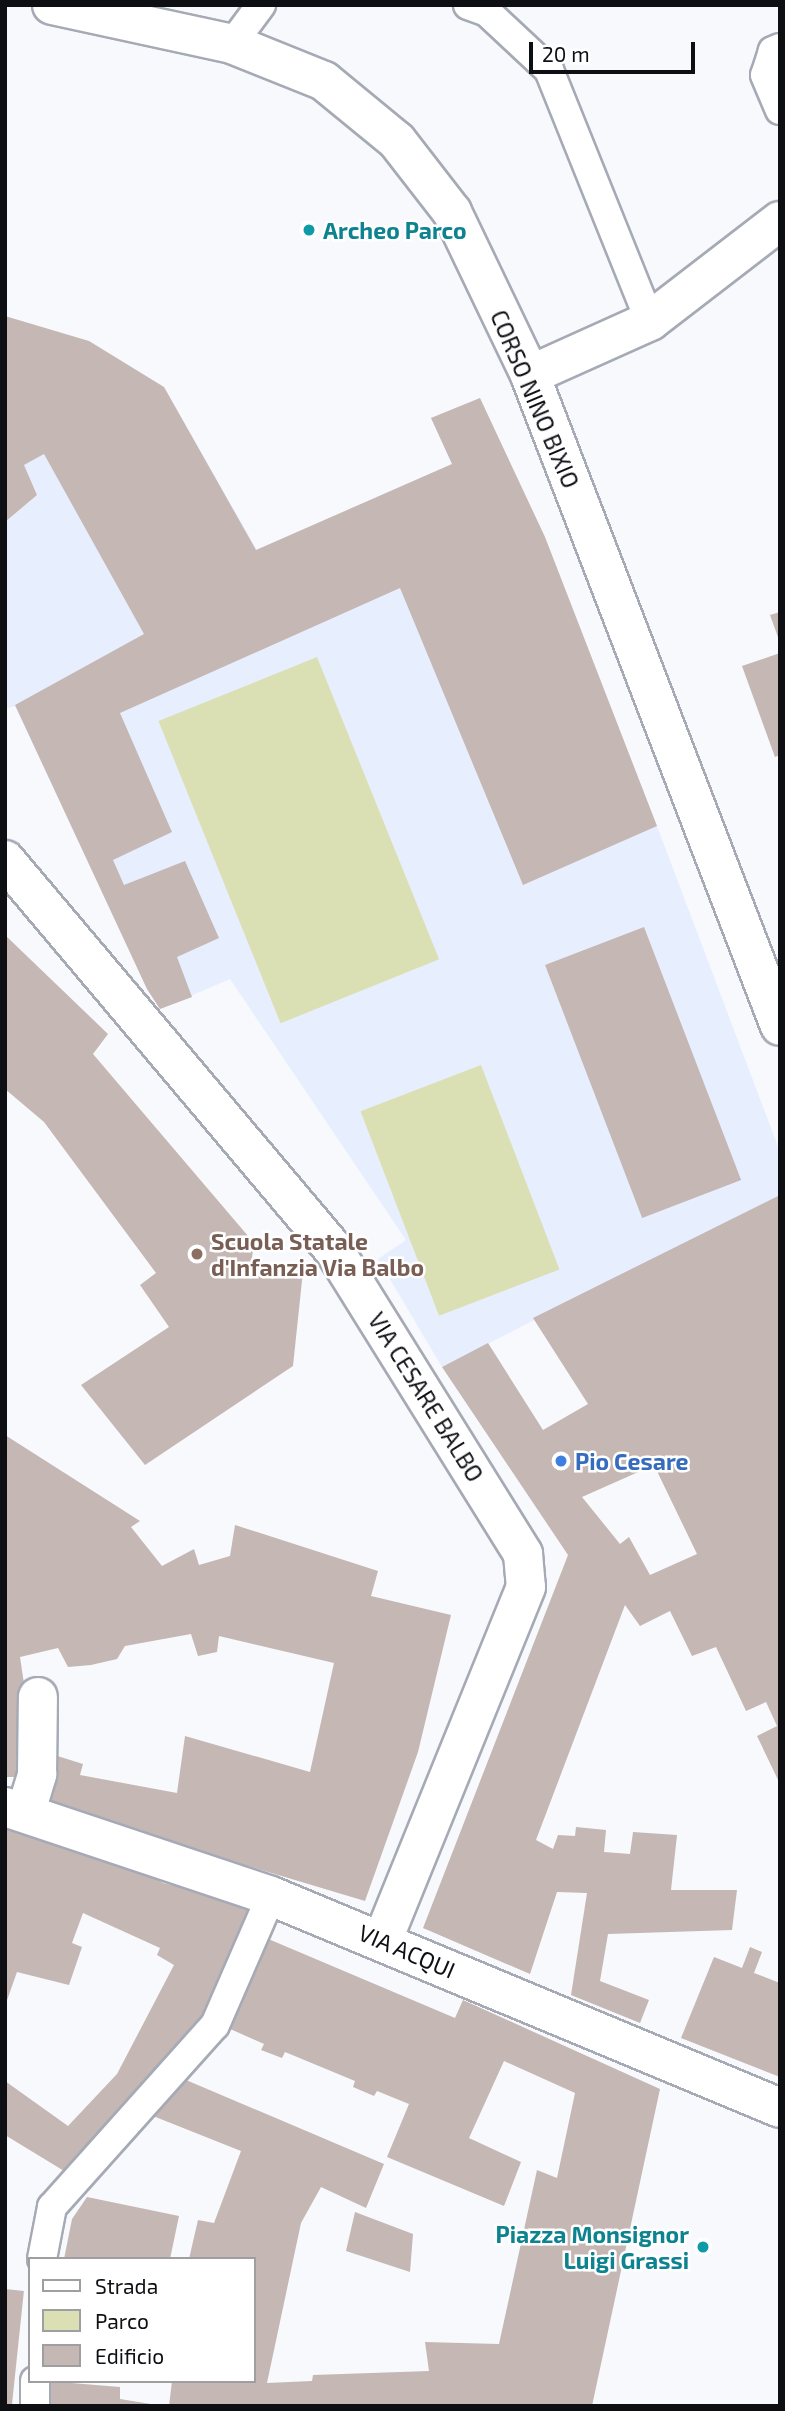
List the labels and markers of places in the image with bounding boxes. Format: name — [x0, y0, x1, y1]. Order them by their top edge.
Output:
place label: Archeo Parco — [323, 216, 467, 244]
marker: Archeo Parco — [301, 222, 317, 238]
place label: Scuola Statale d'Infanzia Via Balbo — [211, 1227, 425, 1281]
marker: Scuola Statale d'Infanzia Via Balbo — [189, 1246, 205, 1262]
place label: Pio Cesare — [575, 1447, 689, 1475]
marker: Pio Cesare — [553, 1453, 569, 1469]
place label: Piazza Monsignor Luigi Grassi — [495, 2220, 689, 2274]
marker: Piazza Monsignor Luigi Grassi — [695, 2239, 711, 2255]

